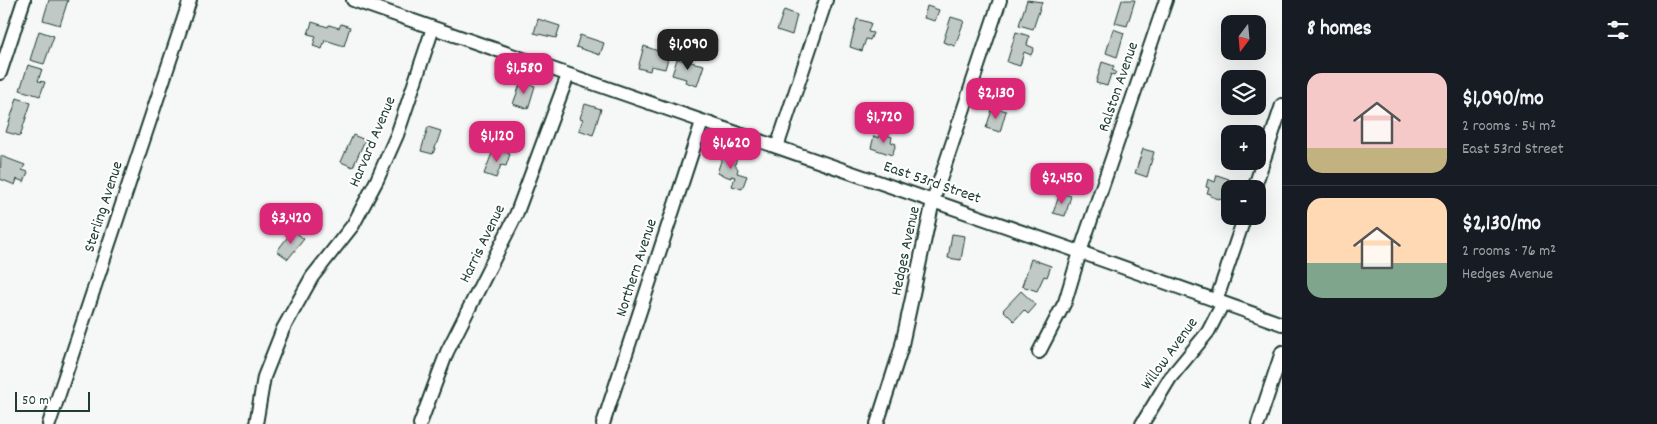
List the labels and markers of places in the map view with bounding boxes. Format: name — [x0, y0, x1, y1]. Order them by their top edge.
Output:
pin: $1,090 — [647, 28, 729, 71]
pin: $1,580 — [483, 52, 565, 95]
pin: $2,130 — [955, 78, 1037, 120]
pin: $1,720 — [843, 102, 925, 144]
pin: $1,120 — [456, 120, 538, 163]
pin: $1,620 — [690, 128, 772, 170]
pin: $2,450 — [1021, 162, 1103, 205]
pin: $3,420 — [250, 202, 332, 245]

